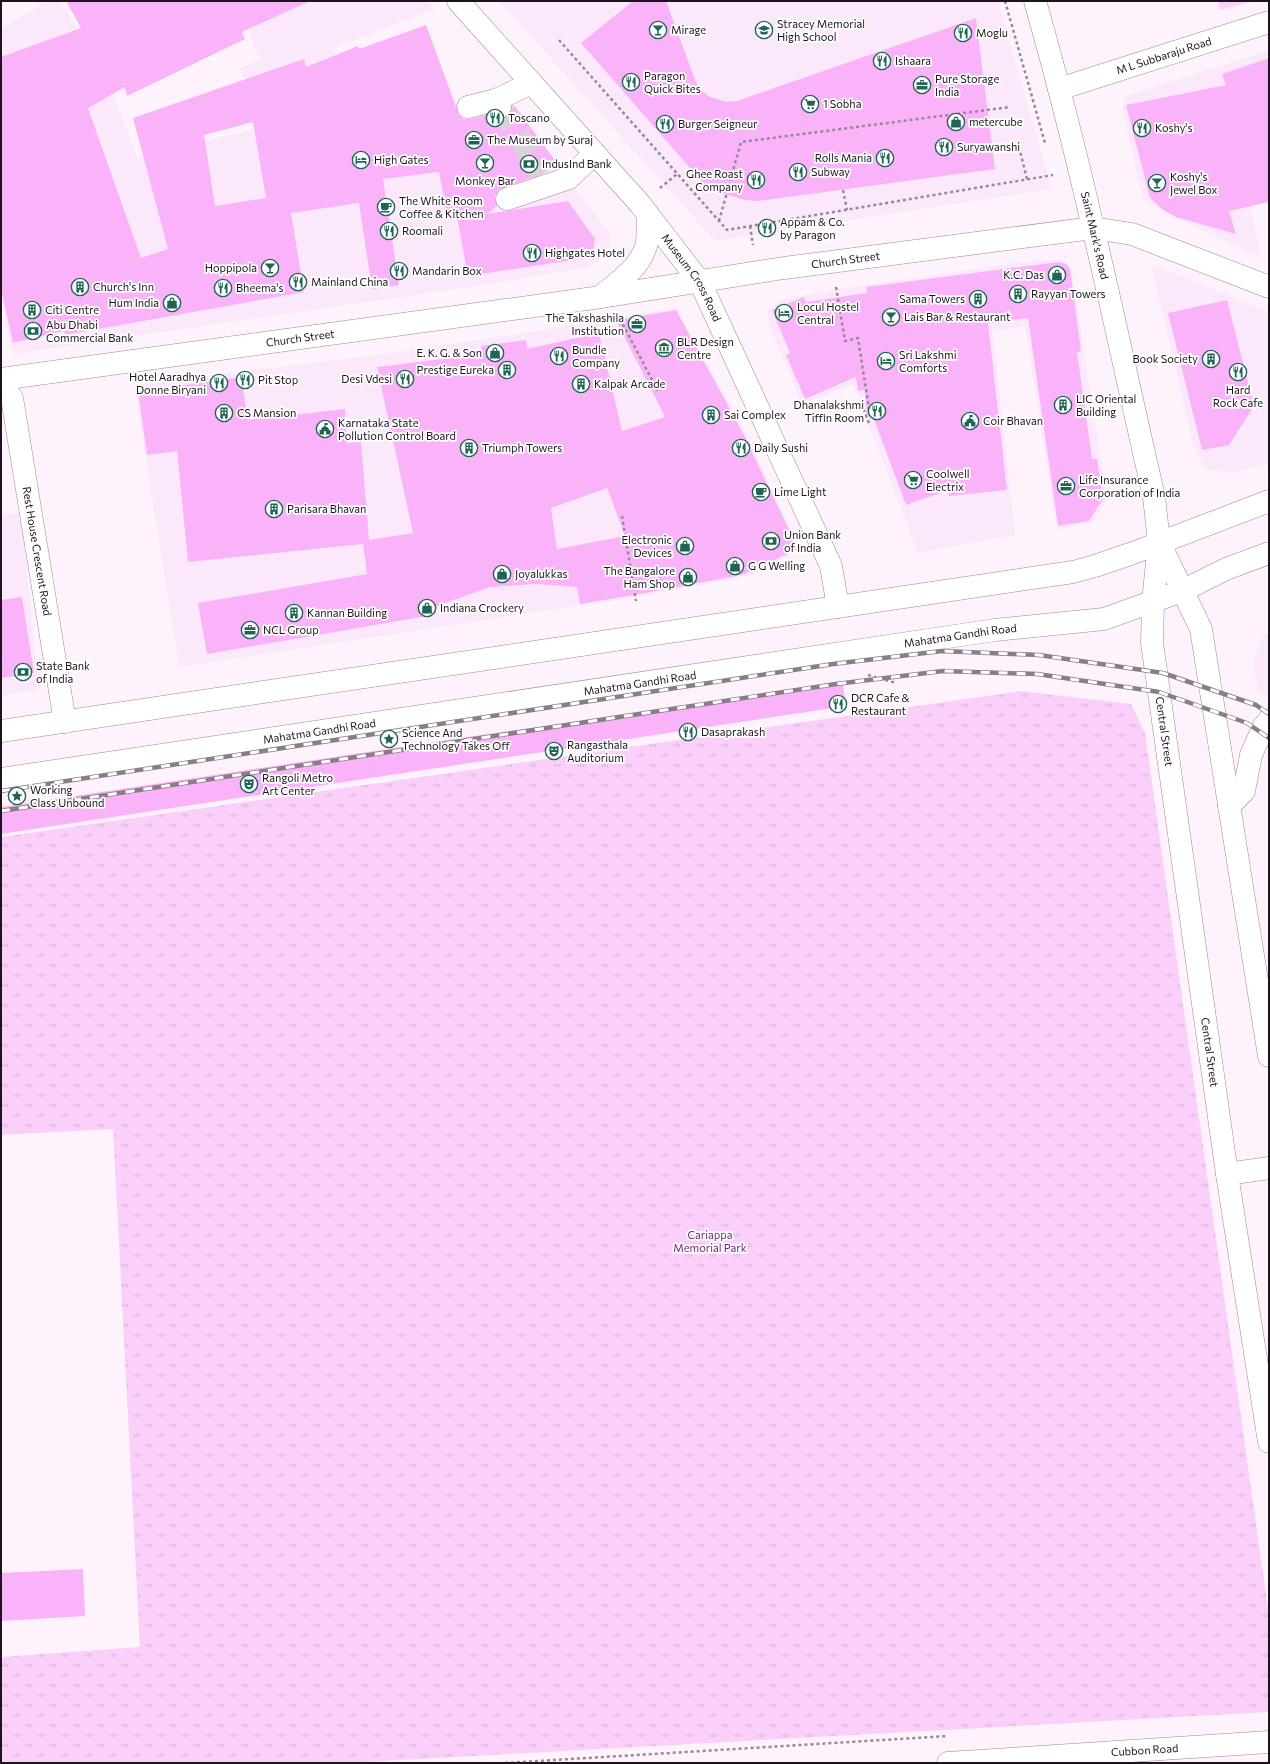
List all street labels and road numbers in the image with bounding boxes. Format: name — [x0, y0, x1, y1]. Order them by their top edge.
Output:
street label: M L Subbaraju Road — [1114, 34, 1213, 76]
street label: Saint Mark's Road — [1079, 190, 1112, 280]
street label: Museum Cross Road — [659, 231, 724, 323]
street label: Church Street — [810, 249, 881, 270]
street label: Church Street — [265, 326, 336, 349]
street label: Rest House Crescent Road — [21, 485, 55, 617]
street label: Mahatma Gandhi Road — [903, 621, 1017, 650]
street label: Mahatma Gandhi Road — [583, 668, 697, 698]
street label: Central Street — [1154, 696, 1176, 768]
street label: Mahatma Gandhi Road — [262, 716, 377, 746]
street label: Central Street — [1199, 1016, 1222, 1088]
street label: Cubbon Road — [1110, 1741, 1179, 1758]

